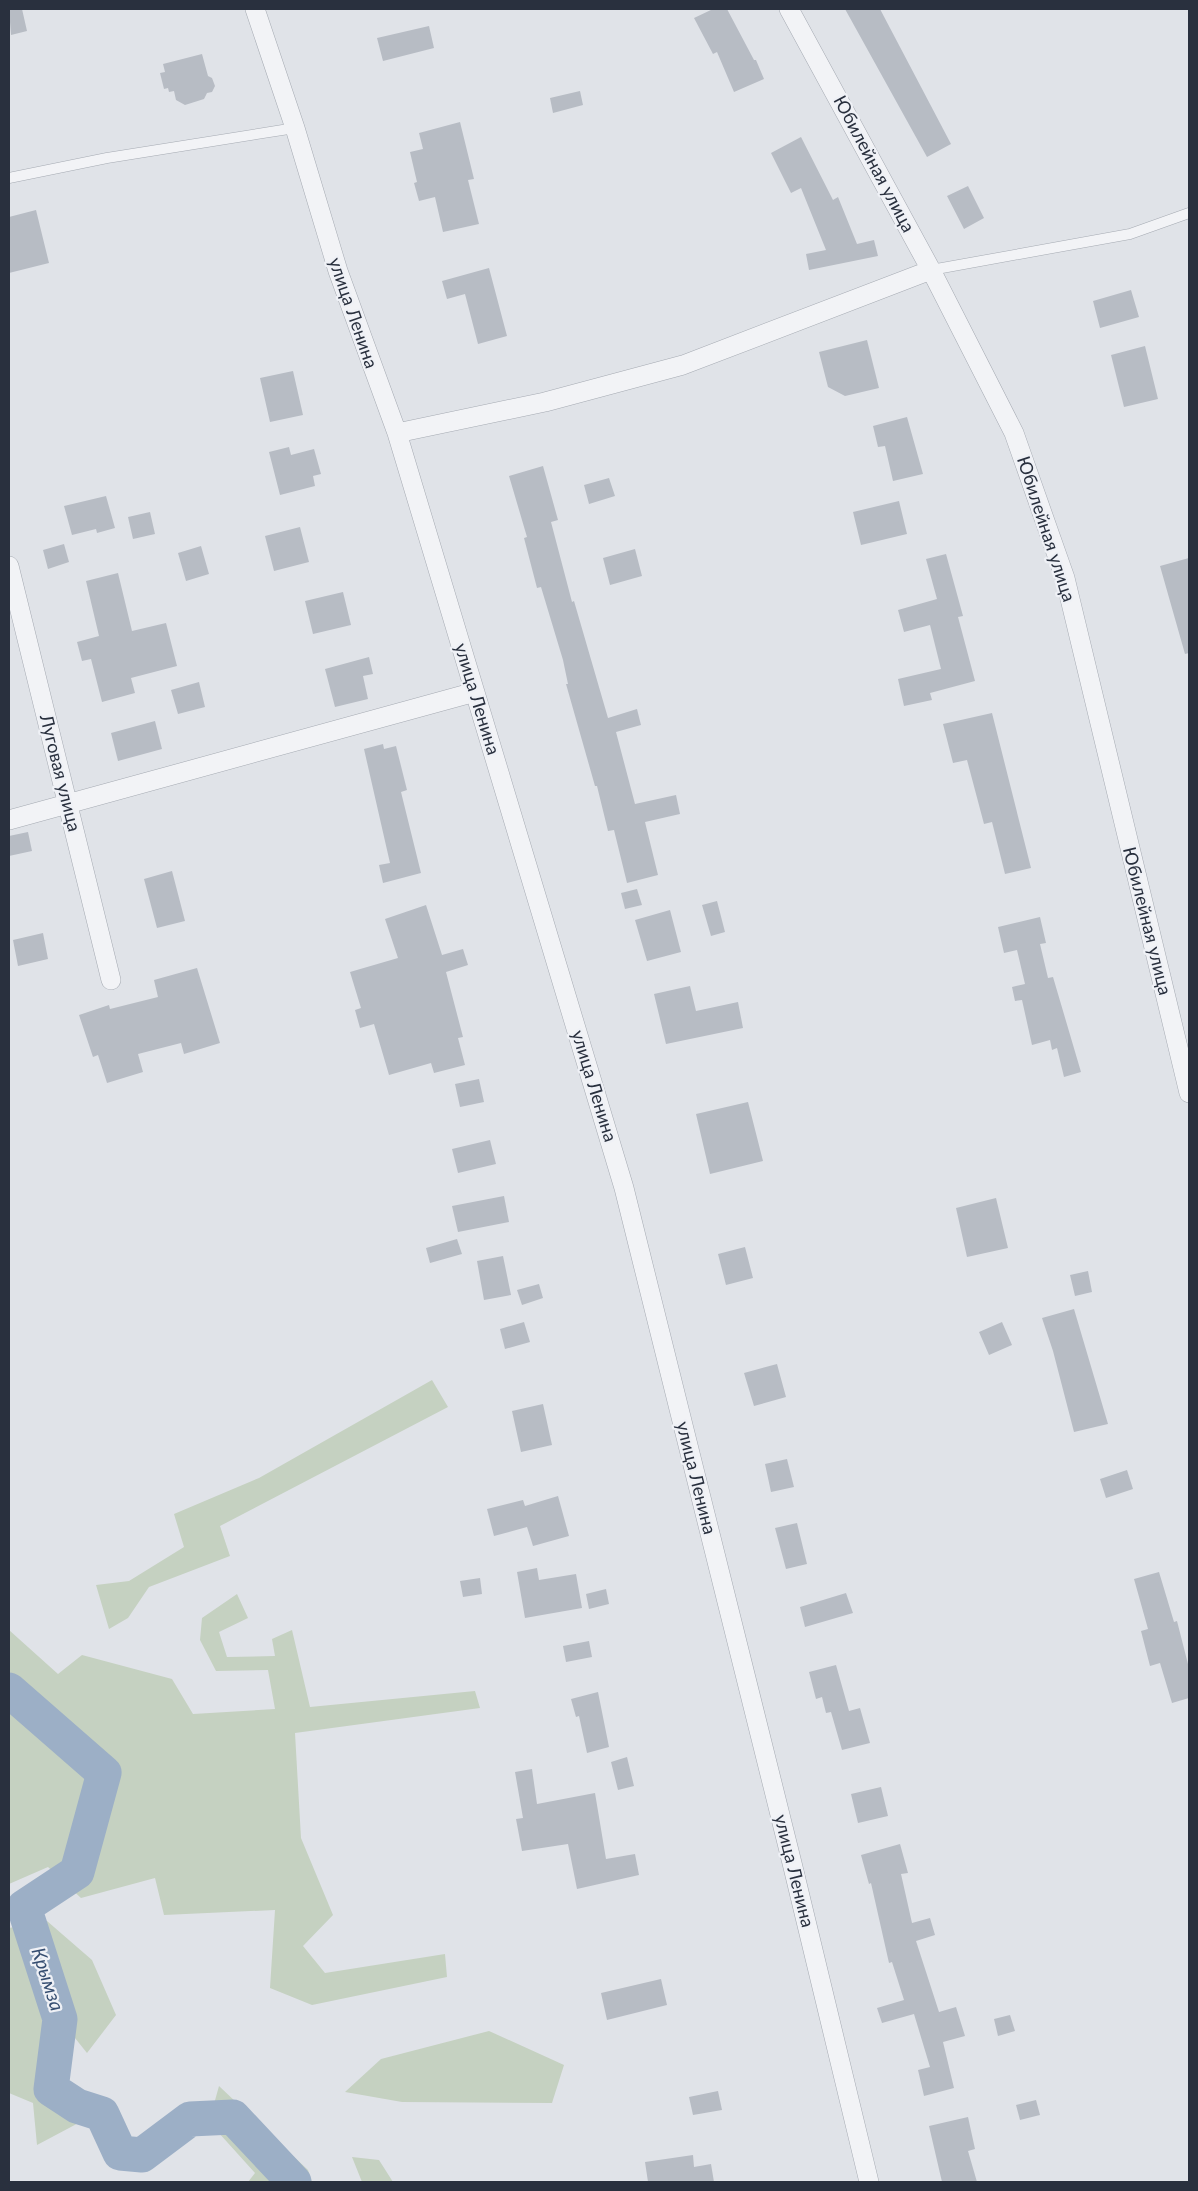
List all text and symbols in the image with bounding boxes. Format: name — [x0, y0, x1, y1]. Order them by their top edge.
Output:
street label: Юбилейная улица — [830, 91, 920, 236]
street label: улица Ленина — [325, 254, 383, 371]
street label: Юбилейная улица — [1013, 453, 1081, 604]
street label: улица Ленина — [451, 640, 505, 757]
street label: Луговая улица — [36, 711, 86, 834]
street label: Юбилейная улица — [1119, 844, 1177, 997]
street label: улица Ленина — [568, 1027, 622, 1144]
street label: улица Ленина — [672, 1419, 722, 1537]
street label: улица Ленина — [770, 1812, 820, 1930]
water label: Крымза — [27, 1944, 69, 2013]

